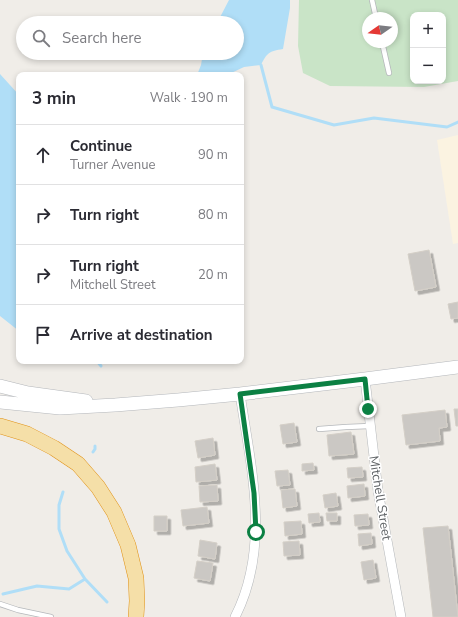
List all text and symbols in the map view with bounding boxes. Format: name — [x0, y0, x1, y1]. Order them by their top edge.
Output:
north arrow — [362, 12, 398, 48]
map controls — [410, 12, 446, 84]
button: + — [410, 12, 446, 48]
search box — [16, 16, 244, 60]
icon: search — [30, 27, 52, 49]
text: Search here — [62, 28, 142, 48]
button: − — [410, 48, 446, 84]
text: 3 min — [32, 87, 76, 110]
text: Walk · 190 m — [150, 89, 228, 107]
text: Continue — [70, 136, 132, 156]
icon: ahead — [32, 144, 54, 166]
text: 90 m — [198, 146, 228, 164]
text: Turner Avenue — [70, 156, 155, 174]
icon: right — [32, 204, 54, 226]
text: Turn right — [70, 205, 139, 225]
text: 80 m — [198, 206, 228, 224]
text: Turn right — [70, 256, 139, 276]
icon: right — [32, 264, 54, 286]
text: 20 m — [198, 266, 228, 284]
text: Mitchell Street — [70, 276, 155, 294]
icon: arrive — [32, 324, 54, 346]
text: Arrive at destination — [70, 325, 213, 345]
route end — [359, 400, 377, 418]
street label: Mitchell Street — [364, 454, 396, 542]
route start — [247, 523, 265, 541]

